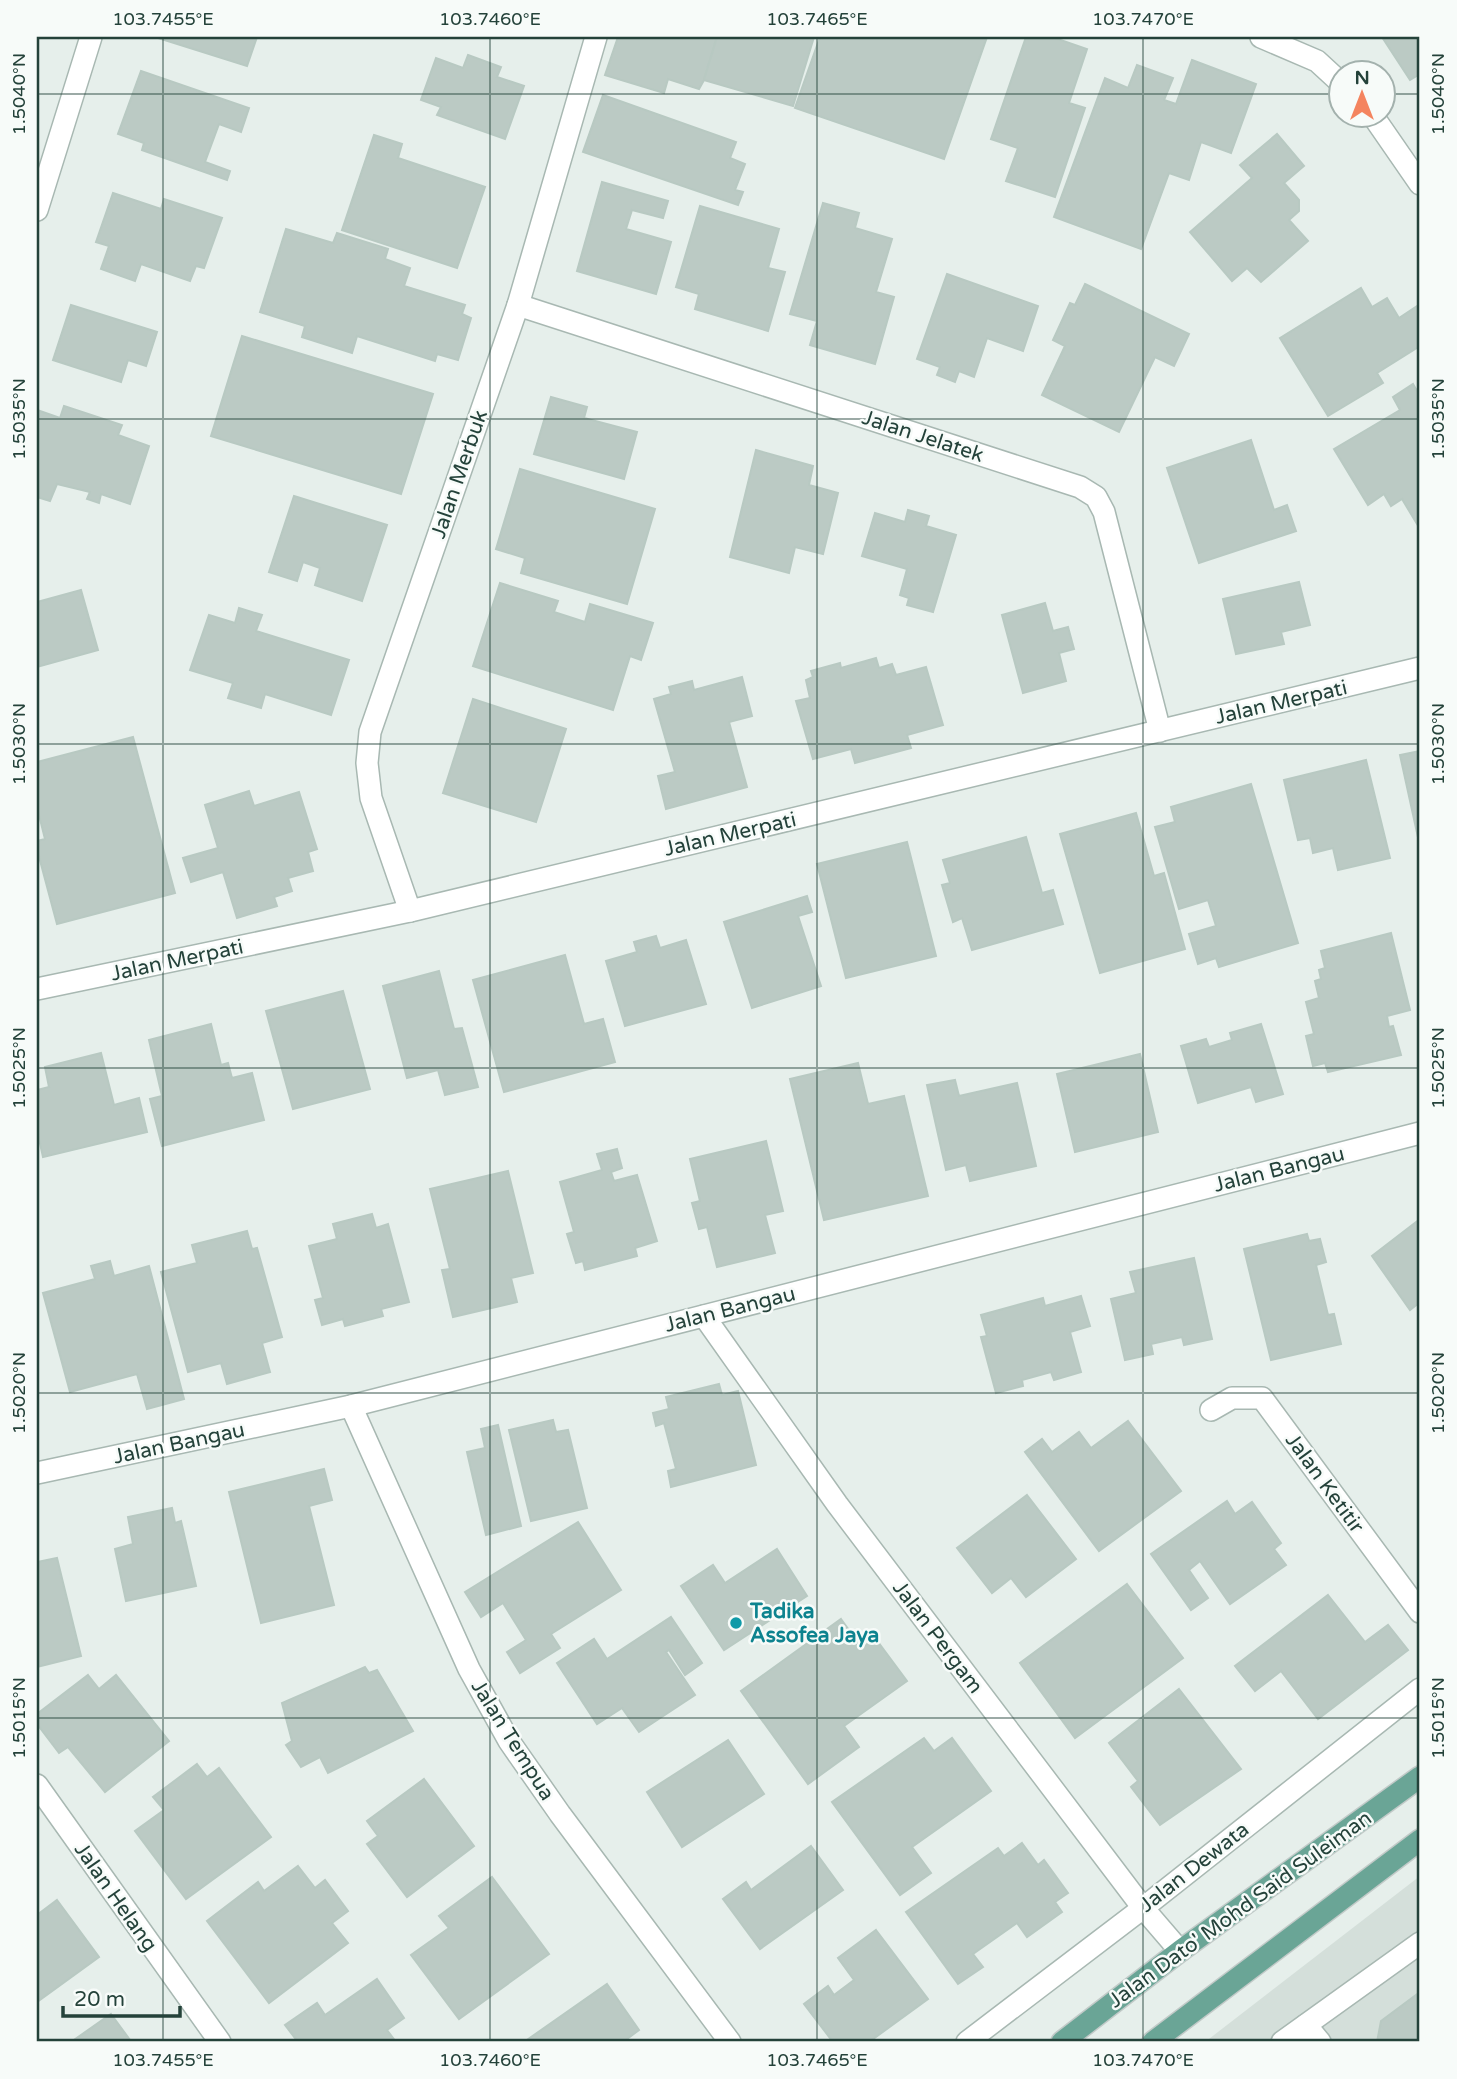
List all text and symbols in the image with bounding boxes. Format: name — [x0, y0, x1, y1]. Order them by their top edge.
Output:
text: 103.7455°E — [112, 8, 214, 30]
text: 103.7460°E — [439, 8, 541, 30]
text: 103.7465°E — [766, 8, 868, 30]
text: 103.7470°E — [1092, 8, 1194, 30]
text: 1.5040°N — [8, 53, 30, 135]
text: 1.5040°N — [1427, 53, 1449, 135]
north arrow — [1328, 60, 1398, 130]
text: N — [1354, 67, 1370, 89]
text: 1.5035°N — [8, 378, 30, 460]
text: 1.5035°N — [1427, 378, 1449, 460]
street label: Jalan Jelatek — [859, 405, 987, 468]
street label: Jalan Merbuk — [426, 407, 493, 542]
street label: Jalan Merpati — [1213, 675, 1350, 730]
text: 1.5030°N — [8, 703, 30, 785]
text: 1.5030°N — [1427, 703, 1449, 785]
street label: Jalan Merpati — [662, 807, 799, 862]
street label: Jalan Merpati — [109, 934, 246, 987]
text: 1.5025°N — [8, 1027, 30, 1109]
text: 1.5025°N — [1427, 1027, 1449, 1109]
street label: Jalan Bangau — [1211, 1141, 1347, 1198]
street label: Jalan Bangau — [662, 1281, 798, 1338]
text: 1.5020°N — [8, 1352, 30, 1434]
text: 1.5020°N — [1427, 1352, 1449, 1434]
street label: Jalan Bangau — [111, 1417, 247, 1470]
street label: Jalan Ketitir — [1280, 1428, 1369, 1538]
street label: Jalan Pergam — [887, 1576, 988, 1699]
place label: Tadika Assofea Jaya — [749, 1599, 879, 1648]
marker: Tadika Assofea Jaya — [728, 1615, 744, 1631]
street label: Jalan Tempua — [466, 1675, 560, 1805]
text: 1.5015°N — [8, 1677, 30, 1759]
text: 1.5015°N — [1427, 1677, 1449, 1759]
street label: Jalan Dato' Mohd Said Suleiman — [1104, 1805, 1377, 2013]
street label: Jalan Dewata — [1135, 1817, 1254, 1918]
street label: Jalan Helang — [69, 1838, 162, 1957]
scale bar — [63, 1974, 180, 2018]
text: 20 m — [74, 1987, 125, 2012]
text: 103.7455°E — [112, 2049, 214, 2071]
text: 103.7460°E — [439, 2049, 541, 2071]
text: 103.7465°E — [766, 2049, 868, 2071]
text: 103.7470°E — [1092, 2049, 1194, 2071]

